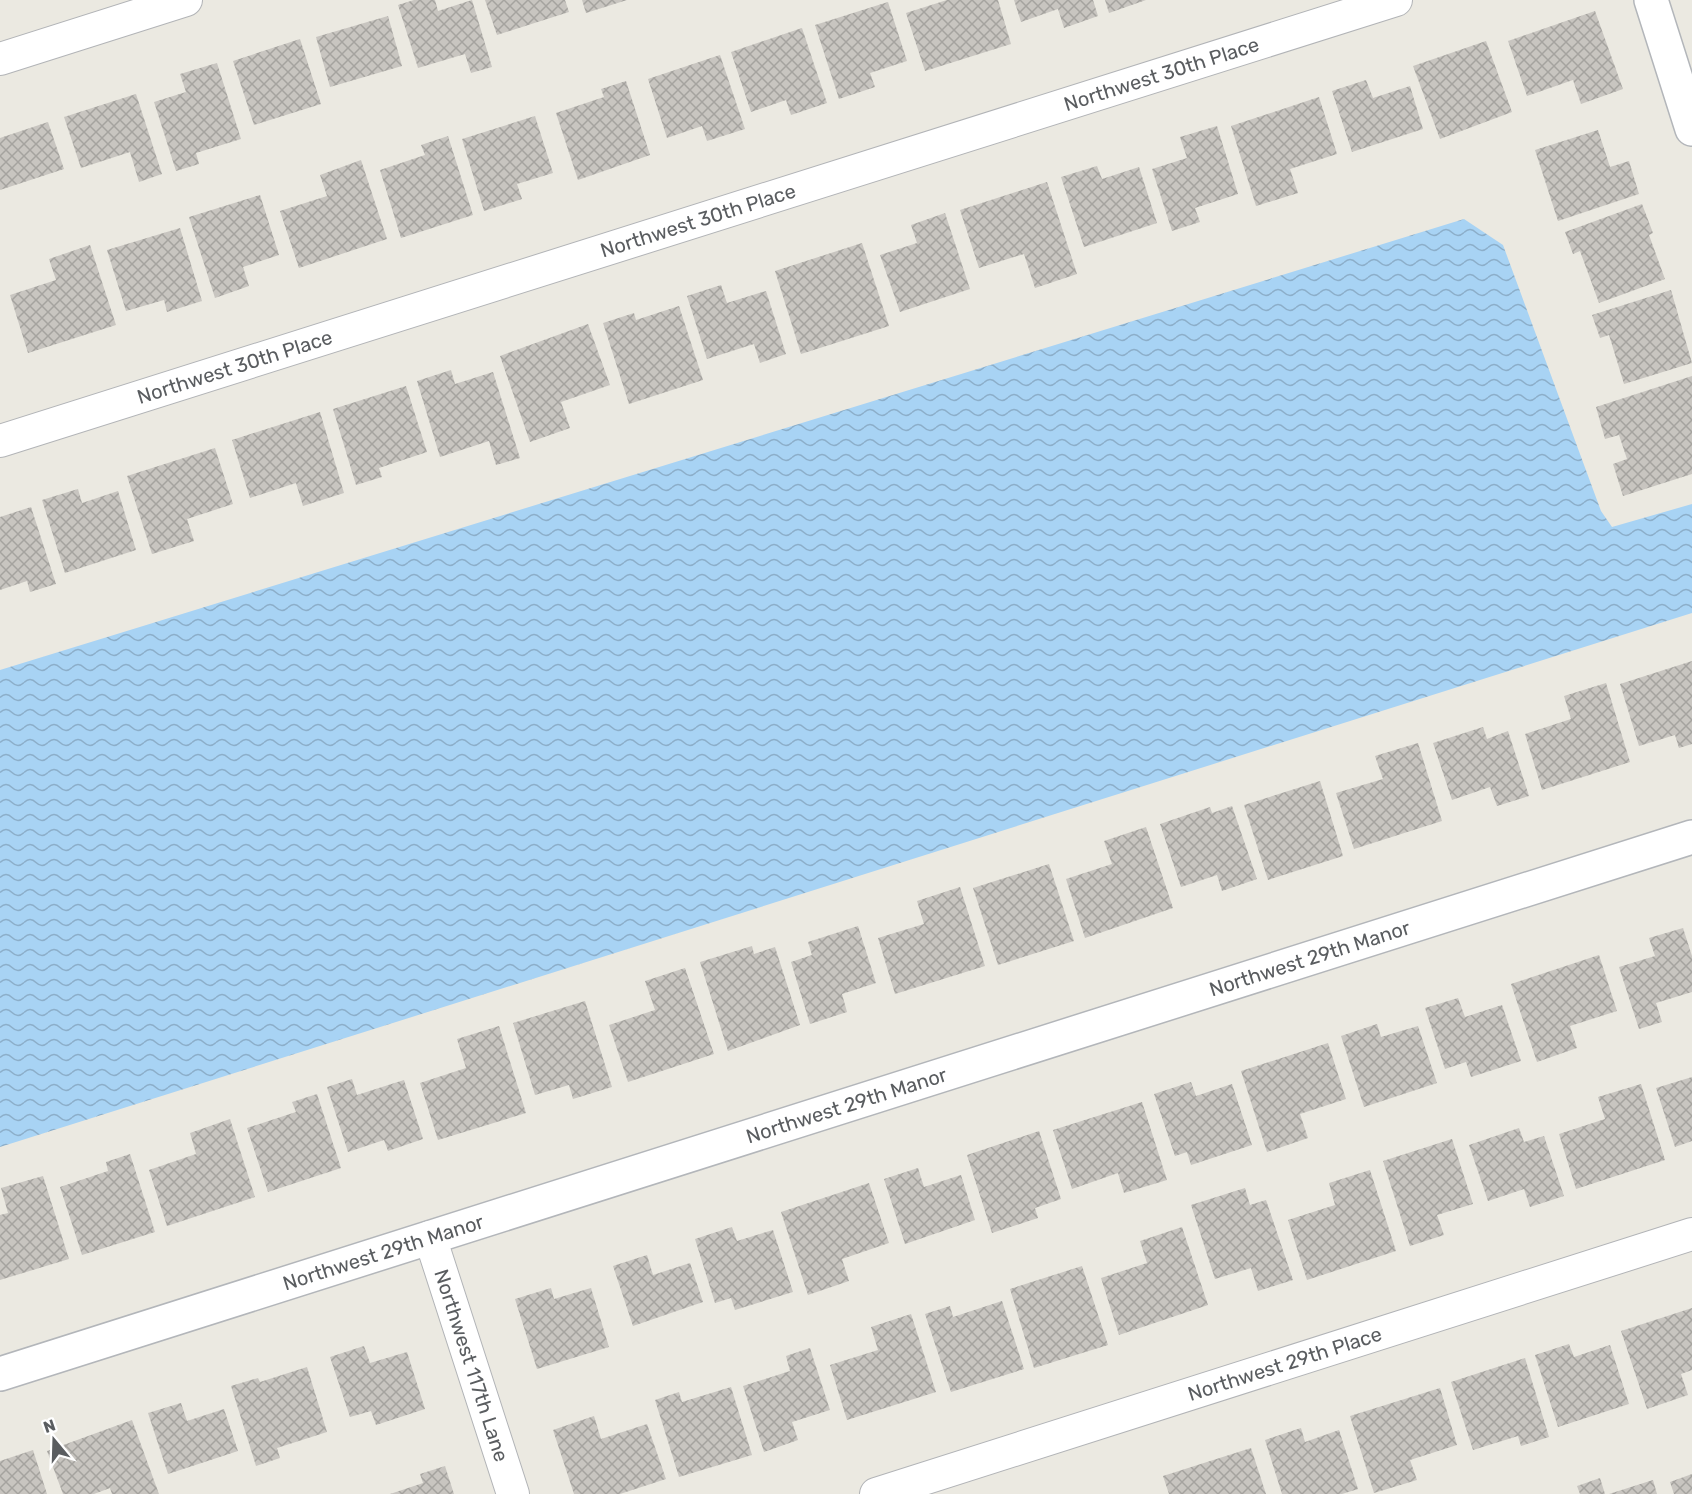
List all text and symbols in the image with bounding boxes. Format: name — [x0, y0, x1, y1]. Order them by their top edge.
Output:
street label: Northwest 30th Place — [1061, 32, 1262, 116]
street label: Northwest 30th Place — [597, 178, 799, 263]
street label: Northwest 30th Place — [134, 325, 335, 409]
street label: Northwest 29th Manor — [1206, 915, 1413, 1001]
street label: Northwest 29th Manor — [743, 1062, 950, 1148]
street label: Northwest 29th Manor — [280, 1209, 487, 1296]
street label: Northwest 117th Lane — [429, 1266, 514, 1465]
street label: Northwest 29th Place — [1185, 1322, 1385, 1406]
north arrow — [24, 1410, 84, 1470]
text: N — [41, 1415, 58, 1437]

